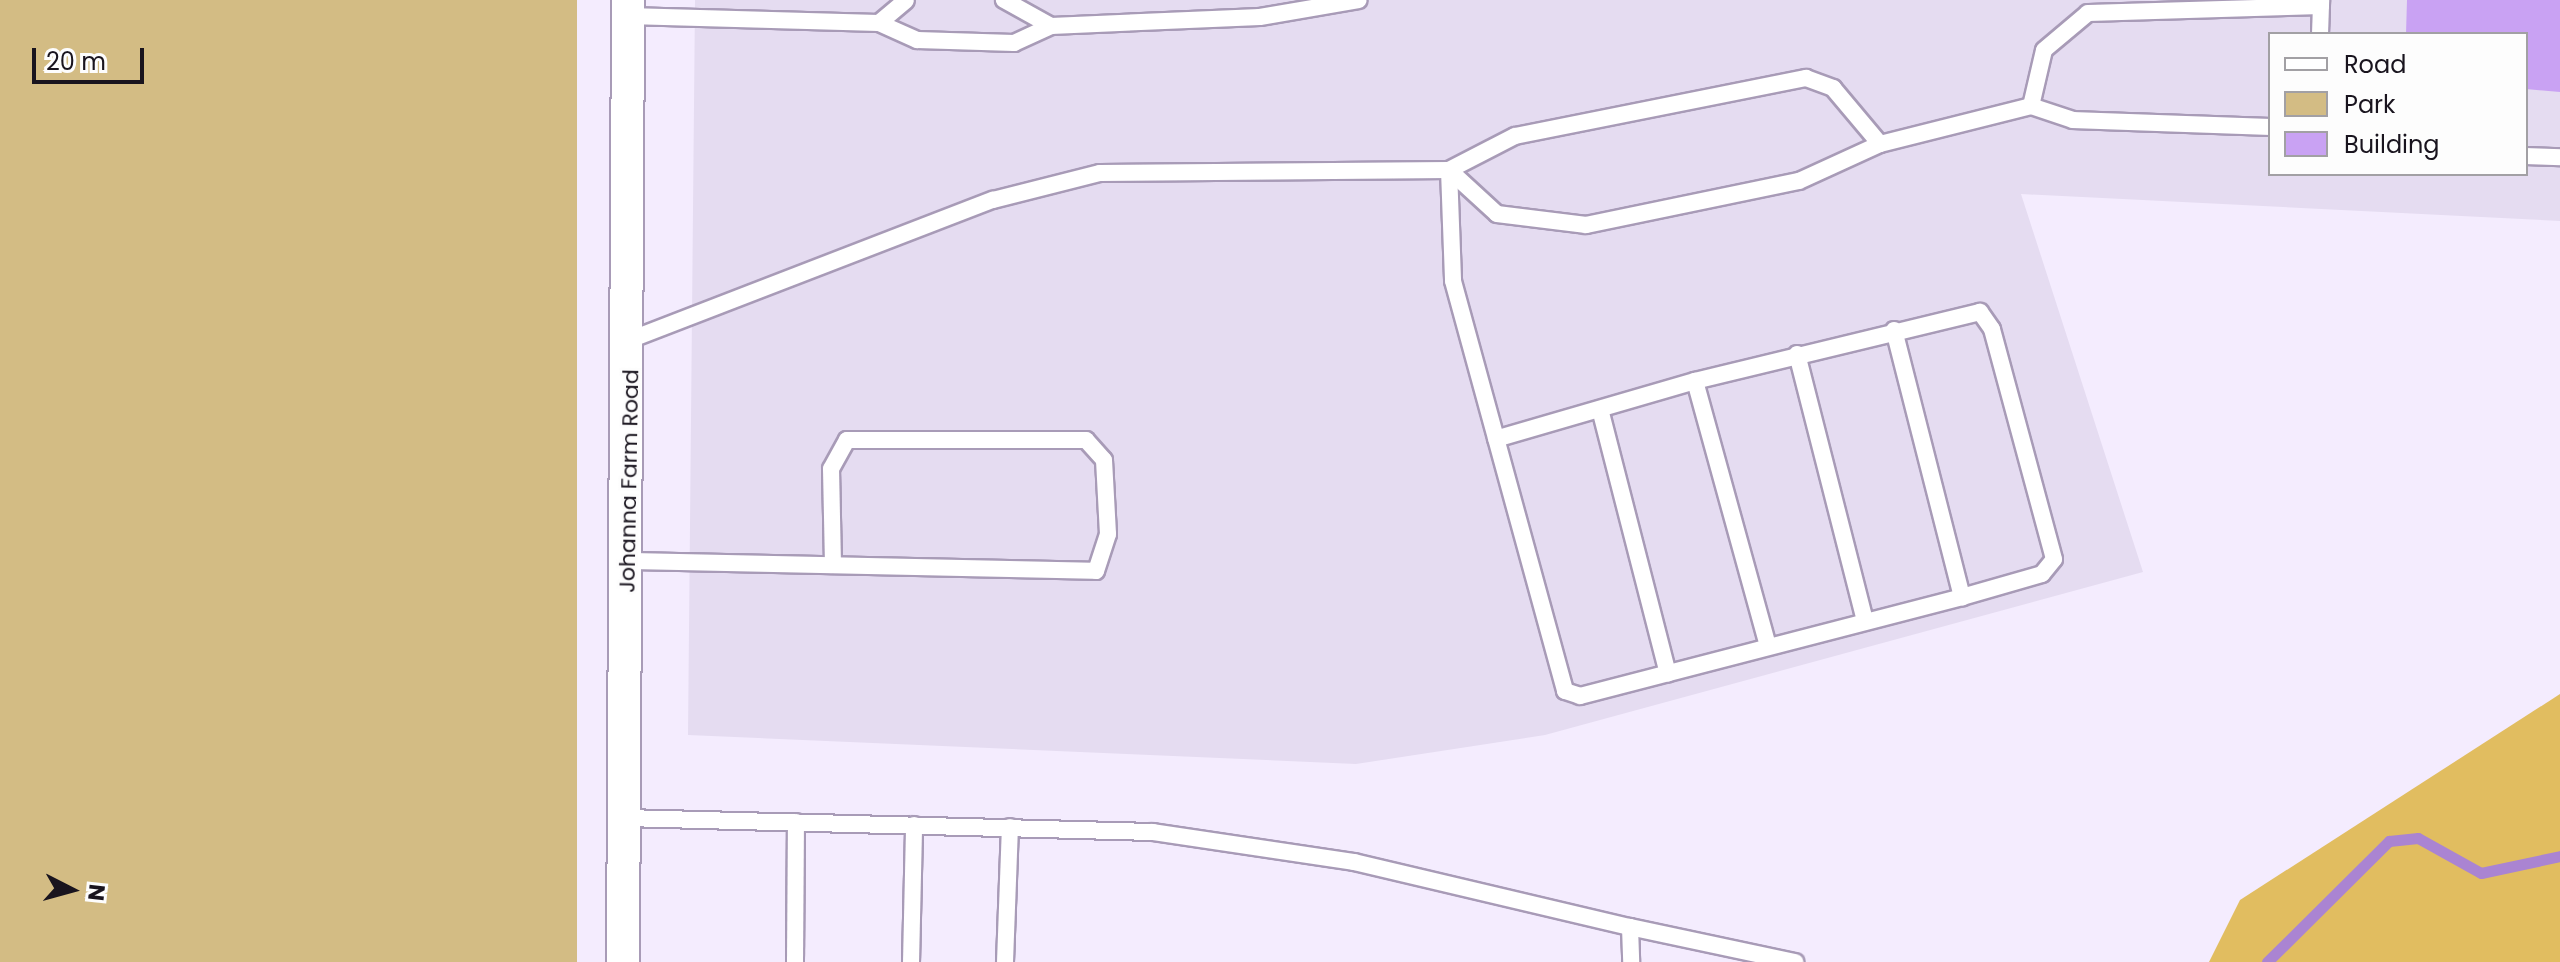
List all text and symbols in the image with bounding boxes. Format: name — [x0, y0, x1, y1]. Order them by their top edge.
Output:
scale bar — [36, 32, 148, 82]
legend — [2268, 32, 2528, 176]
text: 20 m — [46, 45, 106, 78]
text: Road — [2344, 48, 2406, 81]
text: Park — [2344, 88, 2395, 121]
text: Building — [2344, 128, 2440, 161]
street label: Johanna Farm Road — [614, 369, 644, 593]
north arrow — [32, 850, 112, 930]
text: N — [80, 883, 113, 902]

